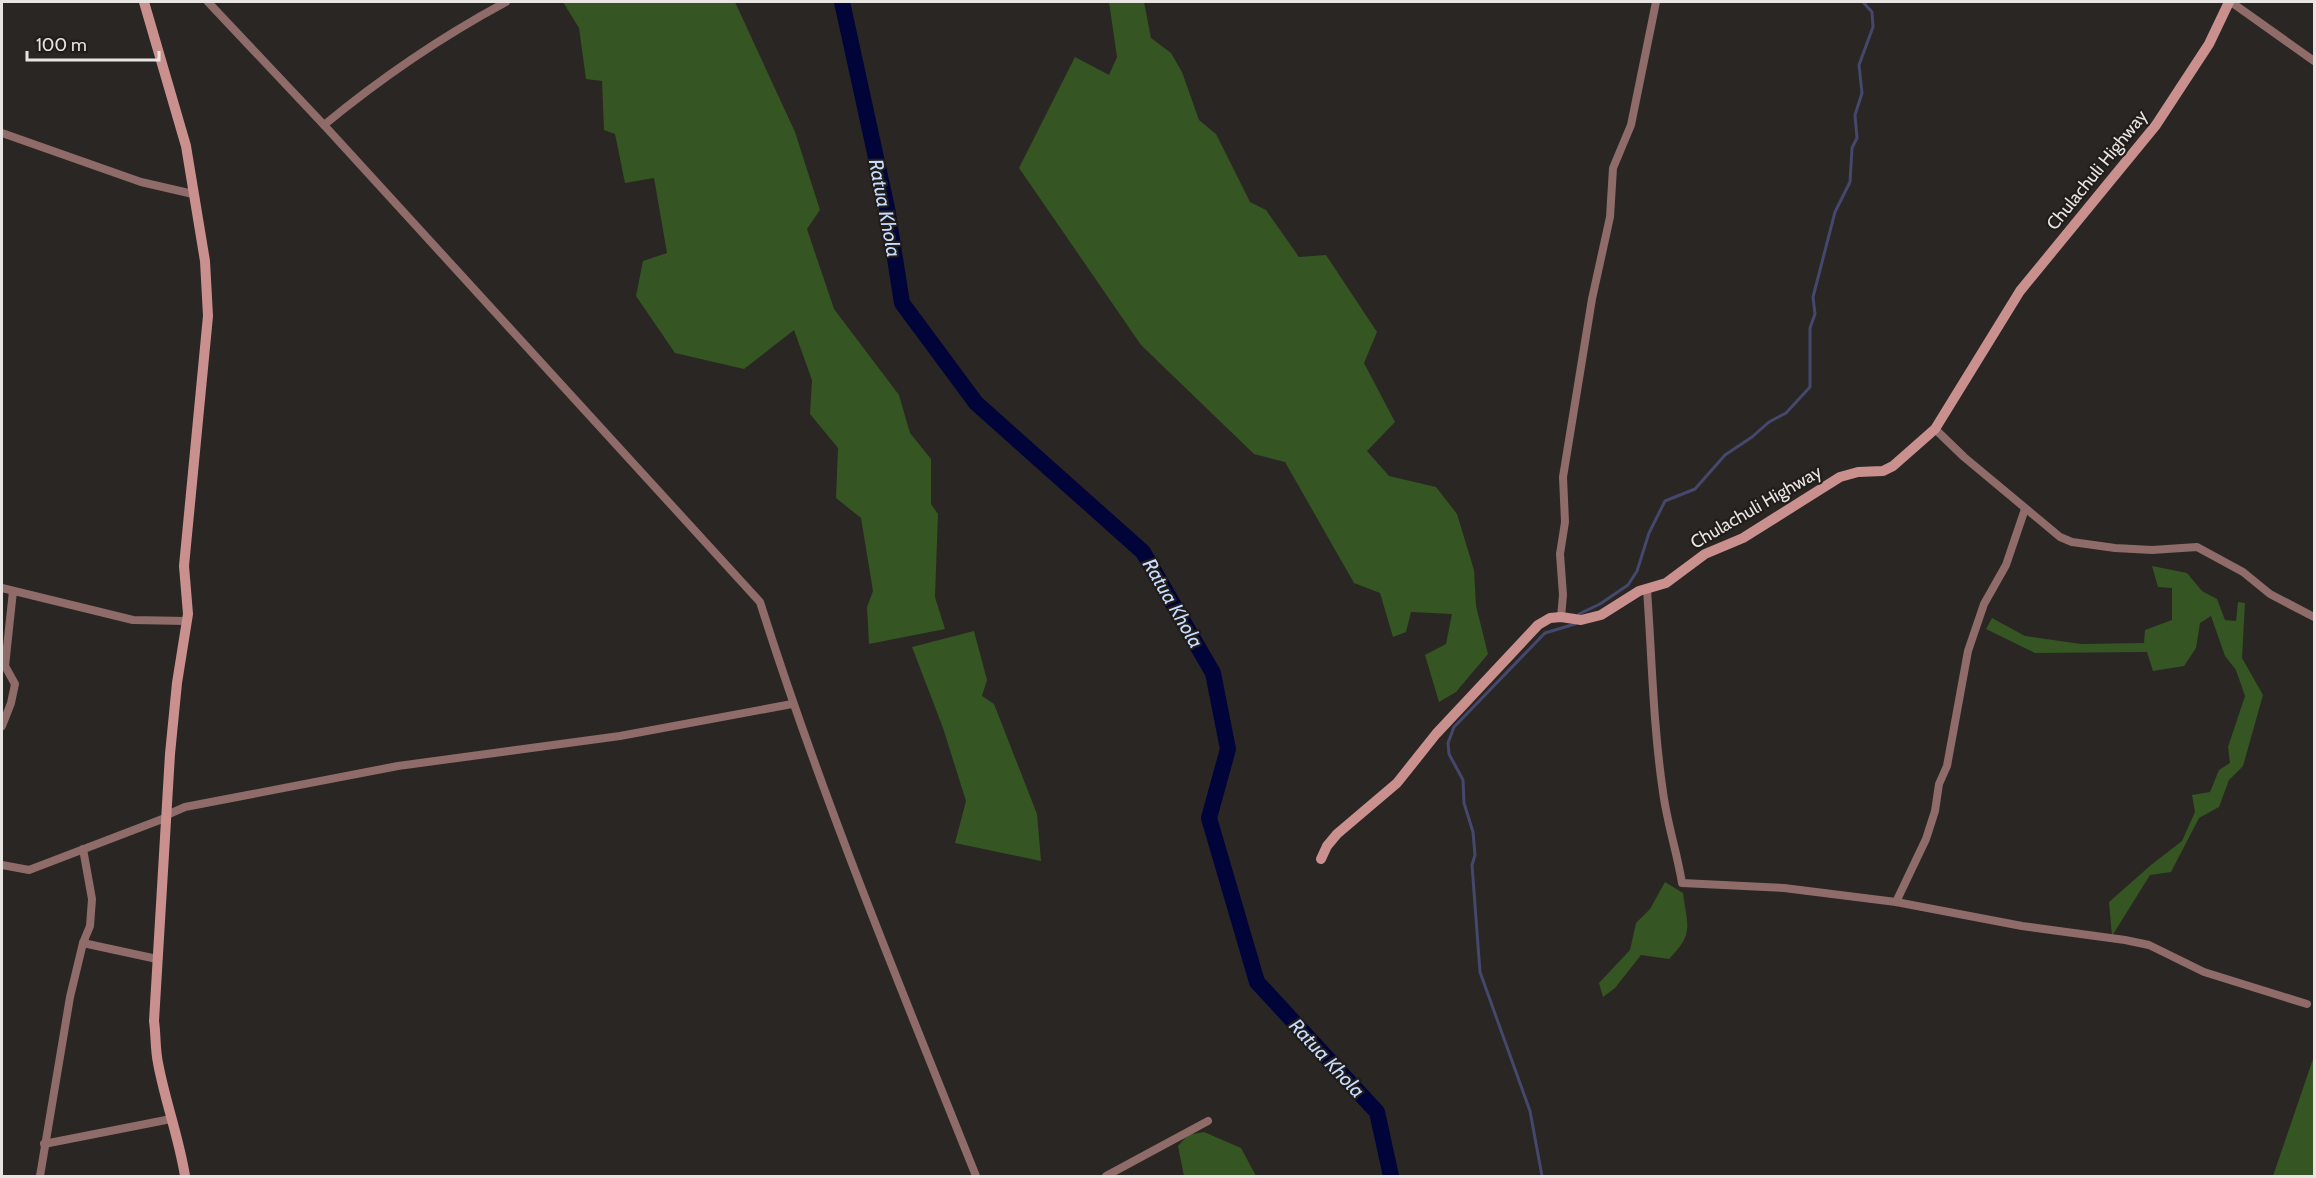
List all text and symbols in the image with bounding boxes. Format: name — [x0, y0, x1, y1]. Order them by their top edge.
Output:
scale bar — [27, 24, 159, 62]
text: 100 m — [36, 34, 87, 56]
street label: Chulachuli Highway — [2042, 106, 2152, 234]
water label: Ratua Khola — [864, 157, 906, 259]
street label: Chulachuli Highway — [1686, 460, 1826, 554]
water label: Ratua Khola — [1138, 554, 1208, 652]
water label: Ratua Khola — [1284, 1013, 1370, 1103]

